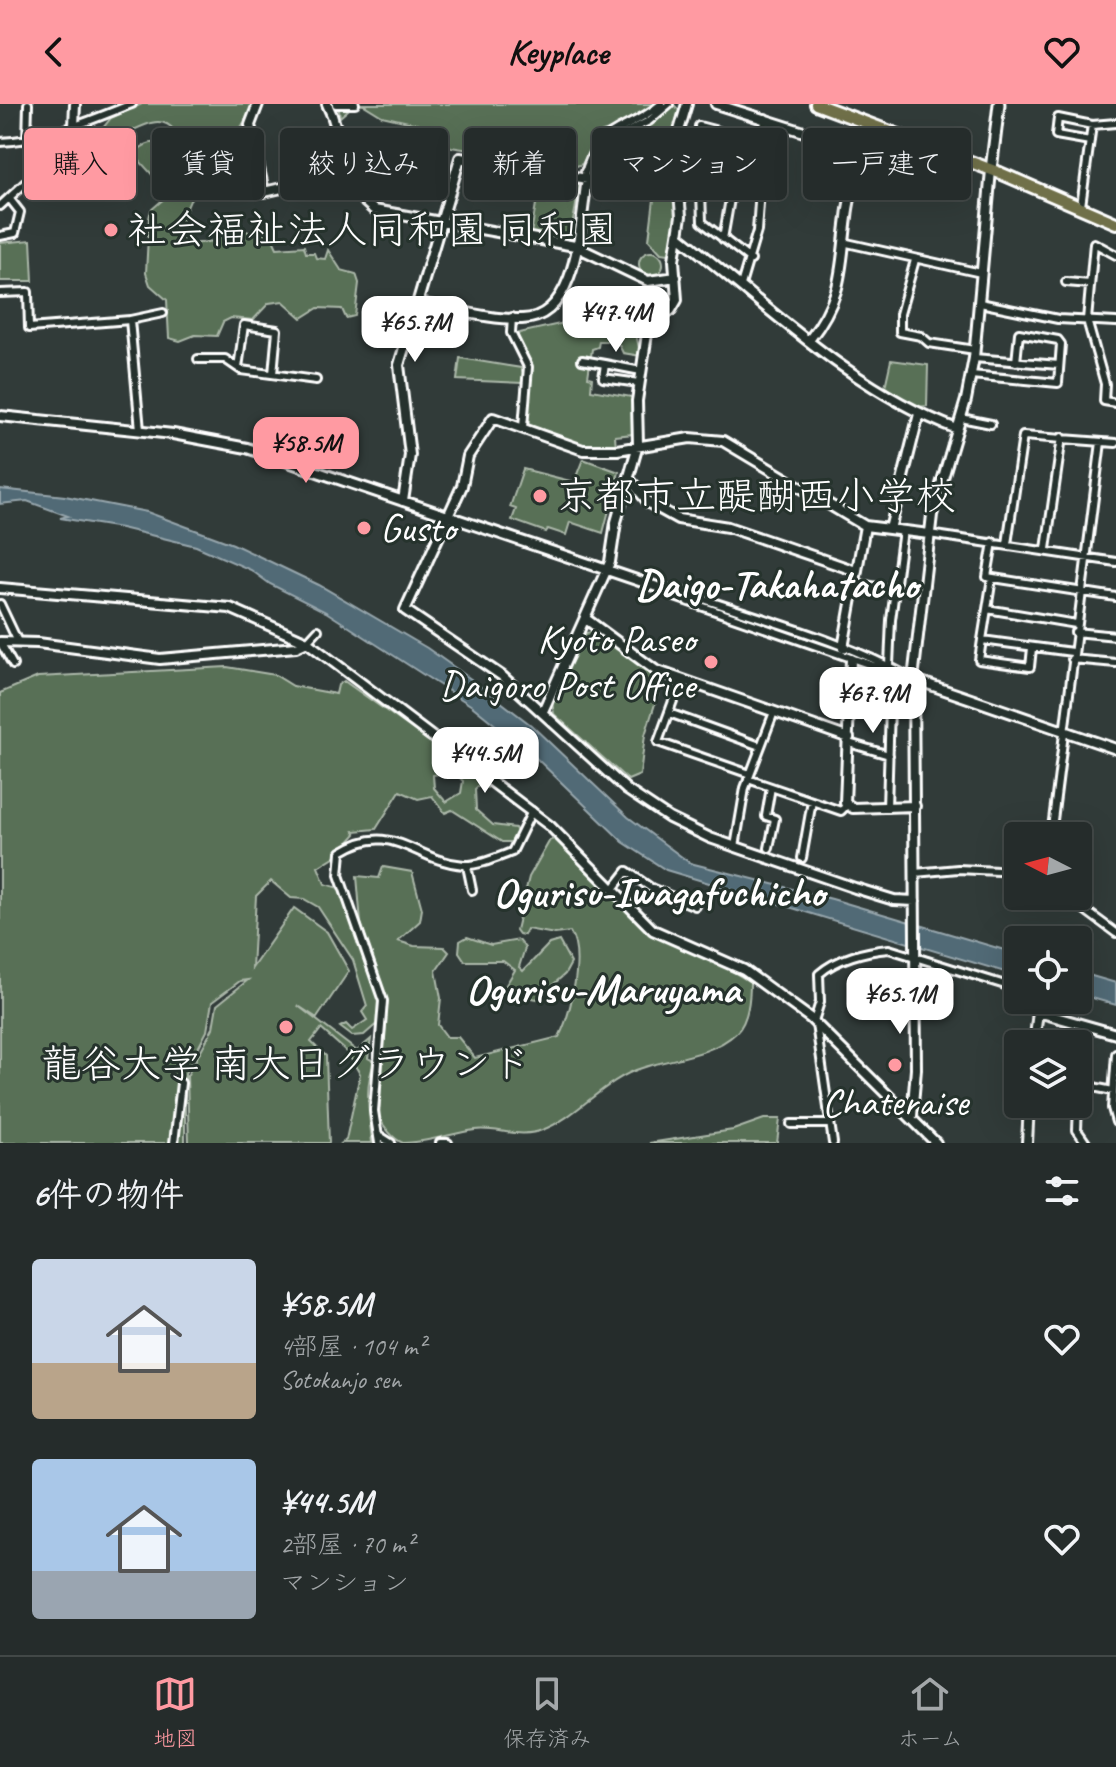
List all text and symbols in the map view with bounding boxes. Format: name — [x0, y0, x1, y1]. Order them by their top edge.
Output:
text: Keyplace — [507, 29, 609, 75]
icon: back — [32, 30, 76, 74]
icon: heart — [1040, 30, 1084, 74]
chip: 購入 — [24, 128, 136, 200]
chip: 賃貸 — [152, 128, 264, 200]
chip: 絞り込み — [280, 128, 448, 200]
chip: 新着 — [464, 128, 576, 200]
chip: マンション — [592, 128, 787, 200]
chip: 一戸建て — [803, 128, 971, 200]
place label: 社会福祉法人同和園 同和園 — [127, 205, 617, 255]
marker: 社会福祉法人同和園 同和園 — [102, 221, 120, 239]
pin: ¥47.4M — [551, 286, 681, 354]
text: ¥47.4M — [581, 295, 651, 328]
pin: ¥65.7M — [350, 296, 480, 364]
text: ¥65.7M — [380, 305, 450, 338]
pin: ¥58.5M — [241, 417, 371, 485]
text: ¥58.5M — [271, 426, 341, 459]
place label: 京都市立醍醐西小学校 — [556, 471, 956, 521]
marker: 京都市立醍醐西小学校 — [531, 487, 549, 505]
place label: Gusto — [380, 503, 459, 553]
marker: Gusto — [355, 519, 373, 537]
district label: Daigo-Takahatacho — [636, 558, 922, 611]
place label: Kyoto Paseo Daigoro Post Office — [439, 614, 699, 710]
marker: Kyoto Paseo Daigoro Post Office — [702, 653, 720, 671]
pin: ¥67.9M — [808, 667, 938, 735]
text: ¥67.9M — [837, 676, 909, 709]
pin: ¥44.5M — [420, 727, 550, 795]
text: ¥44.5M — [450, 736, 520, 769]
north arrow — [1004, 822, 1092, 910]
map controls — [1004, 822, 1092, 1118]
district label: Ogurisu-Iwagafuchicho — [493, 866, 829, 919]
button: locate — [1004, 926, 1092, 1014]
district label: Ogurisu-Maruyama — [466, 963, 744, 1016]
pin: ¥65.1M — [835, 968, 965, 1036]
text: ¥65.1M — [864, 977, 936, 1010]
marker: 龍谷大学 南大日グラウンド — [277, 1018, 295, 1036]
button: layers — [1004, 1030, 1092, 1118]
place label: 龍谷大学 南大日グラウンド — [41, 1039, 531, 1089]
marker: Chateraise — [886, 1056, 904, 1074]
place label: Chateraise — [822, 1077, 971, 1127]
icon: filters — [1040, 1169, 1084, 1213]
text: 6件の物件 — [32, 1173, 184, 1216]
text: ¥58.5M — [280, 1282, 372, 1325]
icon: home — [96, 1291, 192, 1387]
icon: heart — [1040, 1317, 1084, 1361]
text: 4部屋 · 104 m² — [280, 1330, 425, 1363]
text: Sotokanjo sen — [280, 1363, 401, 1396]
text: ¥44.5M — [280, 1480, 372, 1523]
icon: home — [96, 1491, 192, 1587]
icon: heart — [1040, 1517, 1084, 1561]
text: 2部屋 · 70 m² — [280, 1528, 414, 1561]
text: マンション — [280, 1566, 409, 1599]
tab: 地図 — [153, 1672, 197, 1753]
tab: 保存済み — [503, 1672, 591, 1753]
tab: ホーム — [898, 1672, 963, 1753]

